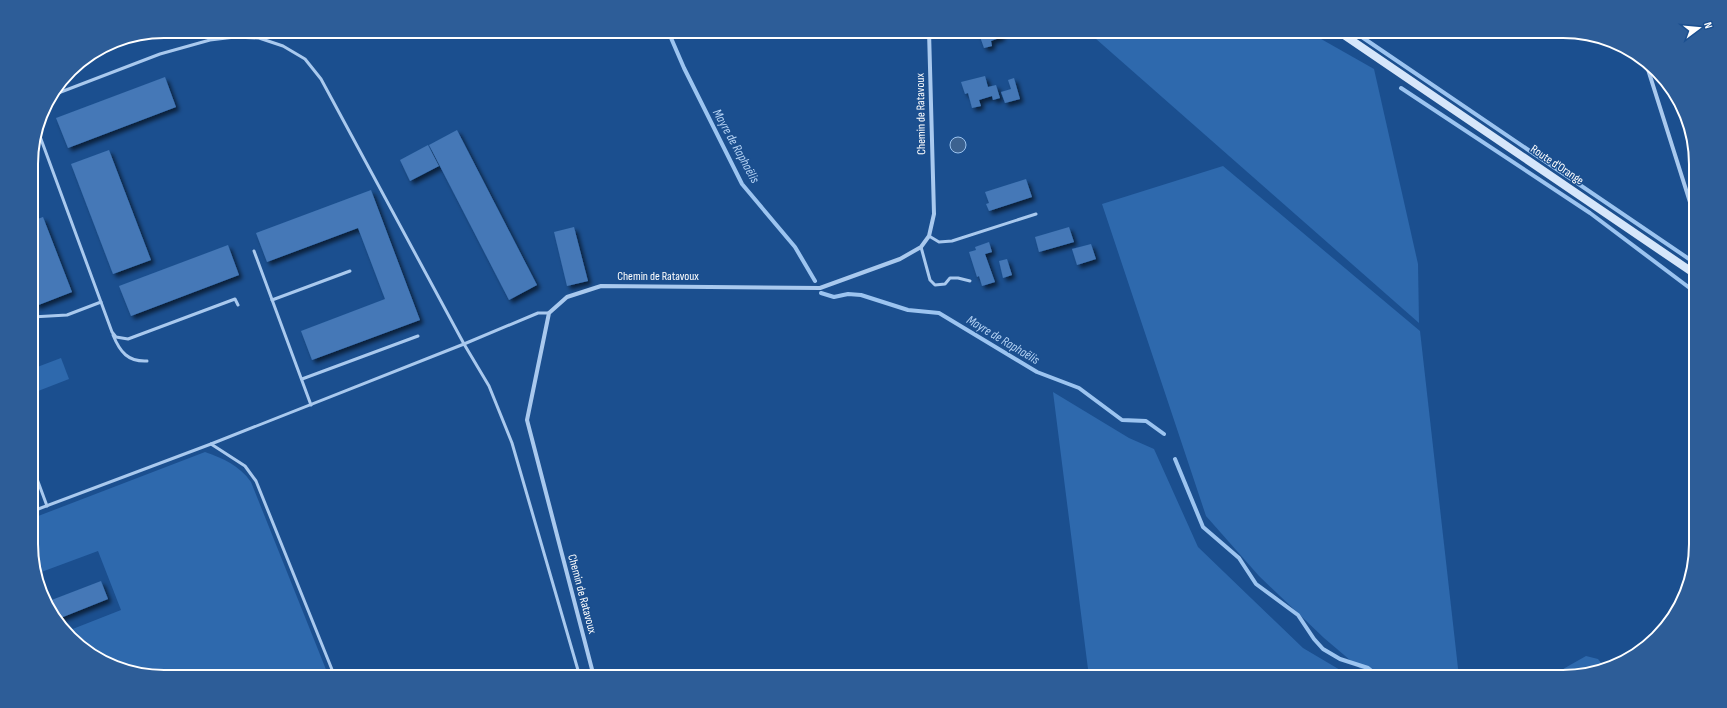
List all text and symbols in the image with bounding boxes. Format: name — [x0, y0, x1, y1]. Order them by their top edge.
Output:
north arrow — [1679, 8, 1719, 48]
text: N — [1701, 21, 1715, 30]
street label: Chemin de Ratavoux — [913, 73, 929, 155]
water label: Mayre de Raphaëlis — [709, 106, 763, 186]
street label: Route d'Orange — [1527, 142, 1587, 188]
street label: Chemin de Ratavoux — [617, 269, 699, 284]
water label: Mayre de Raphaëlis — [964, 312, 1043, 368]
street label: Chemin de Ratavoux — [564, 553, 600, 636]

